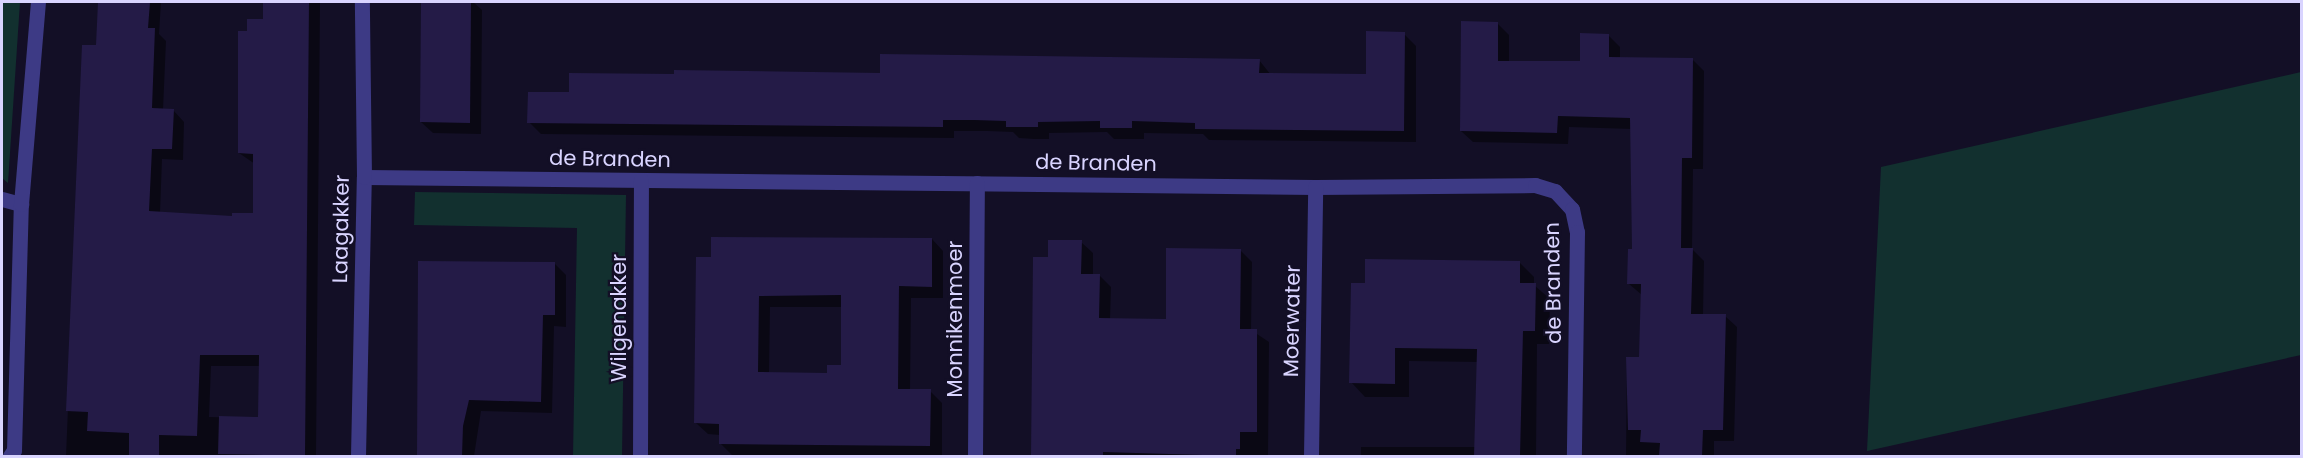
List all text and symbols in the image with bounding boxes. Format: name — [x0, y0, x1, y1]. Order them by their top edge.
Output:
street label: de Branden — [549, 145, 671, 173]
street label: de Branden — [1035, 149, 1157, 177]
street label: Laagakker — [327, 175, 355, 283]
street label: de Branden — [1539, 222, 1567, 344]
street label: Monnikenmoer — [942, 241, 968, 397]
street label: Wilgenakker — [606, 254, 632, 382]
street label: Moerwater — [1278, 265, 1306, 377]

